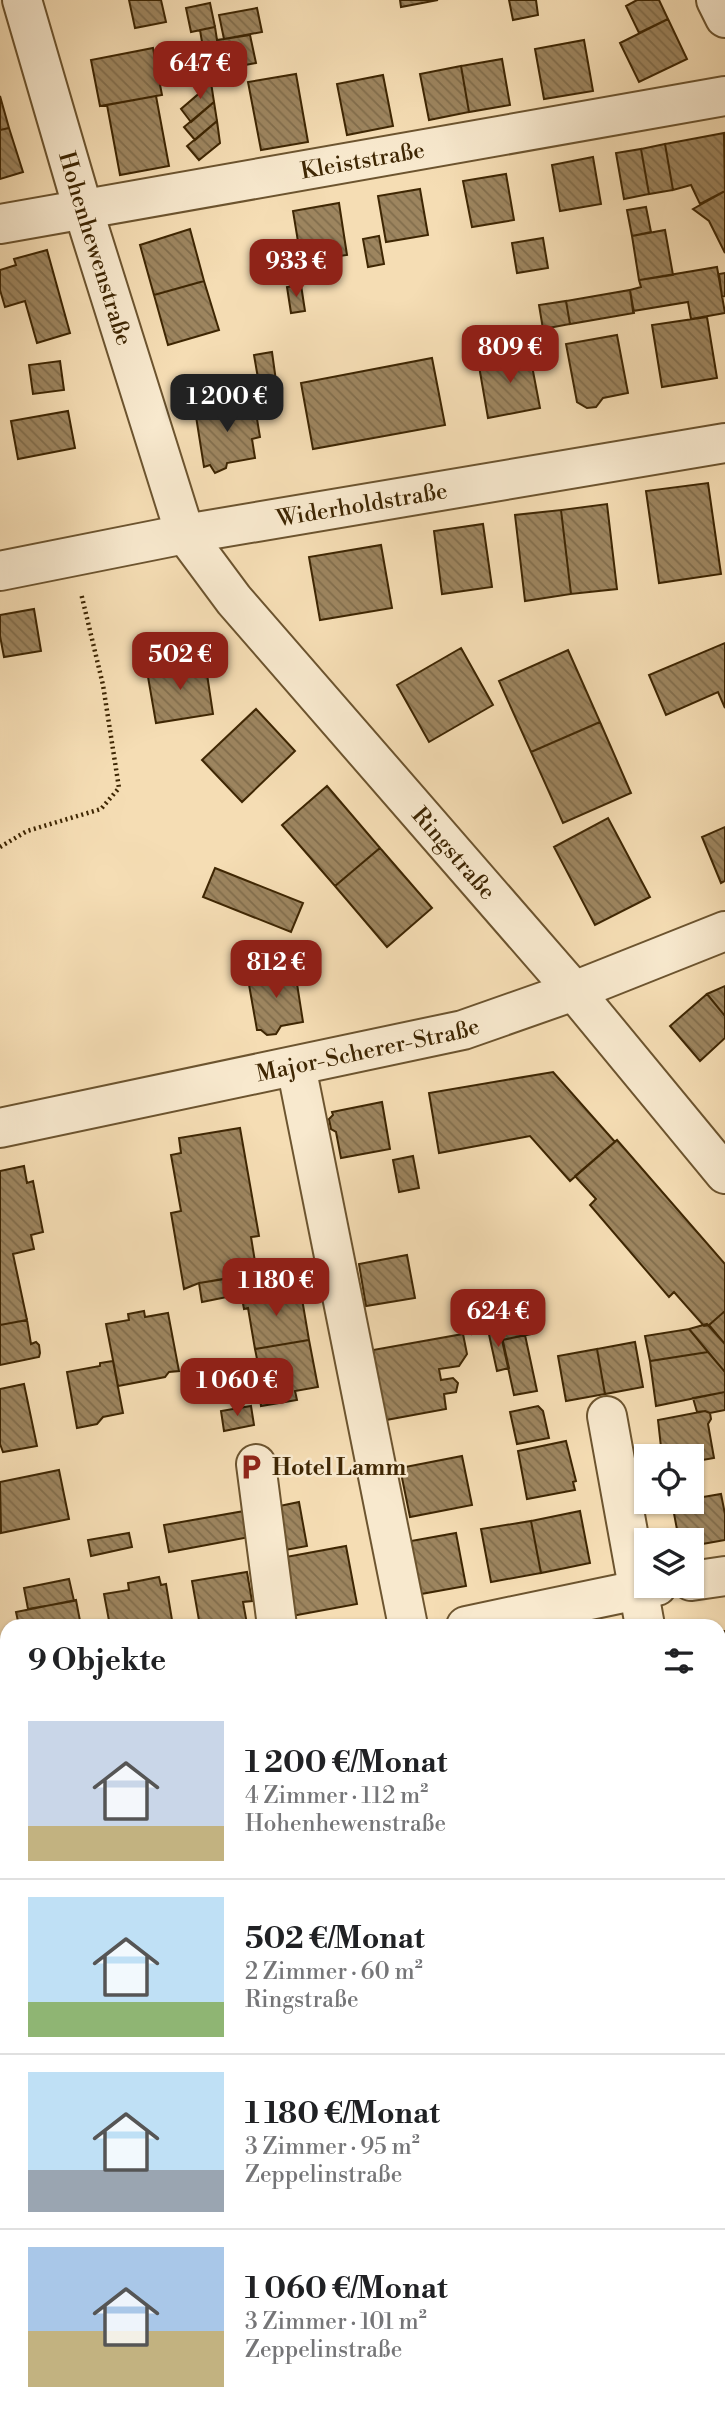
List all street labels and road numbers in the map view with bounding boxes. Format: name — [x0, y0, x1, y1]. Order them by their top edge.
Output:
street label: Kleiststraße — [298, 136, 427, 186]
street label: Hohenhewenstraße — [52, 148, 138, 349]
street label: Widerholdstraße — [273, 477, 450, 534]
street label: Ringstraße — [406, 802, 501, 906]
street label: Major-Scherer-Straße — [254, 1012, 484, 1088]

